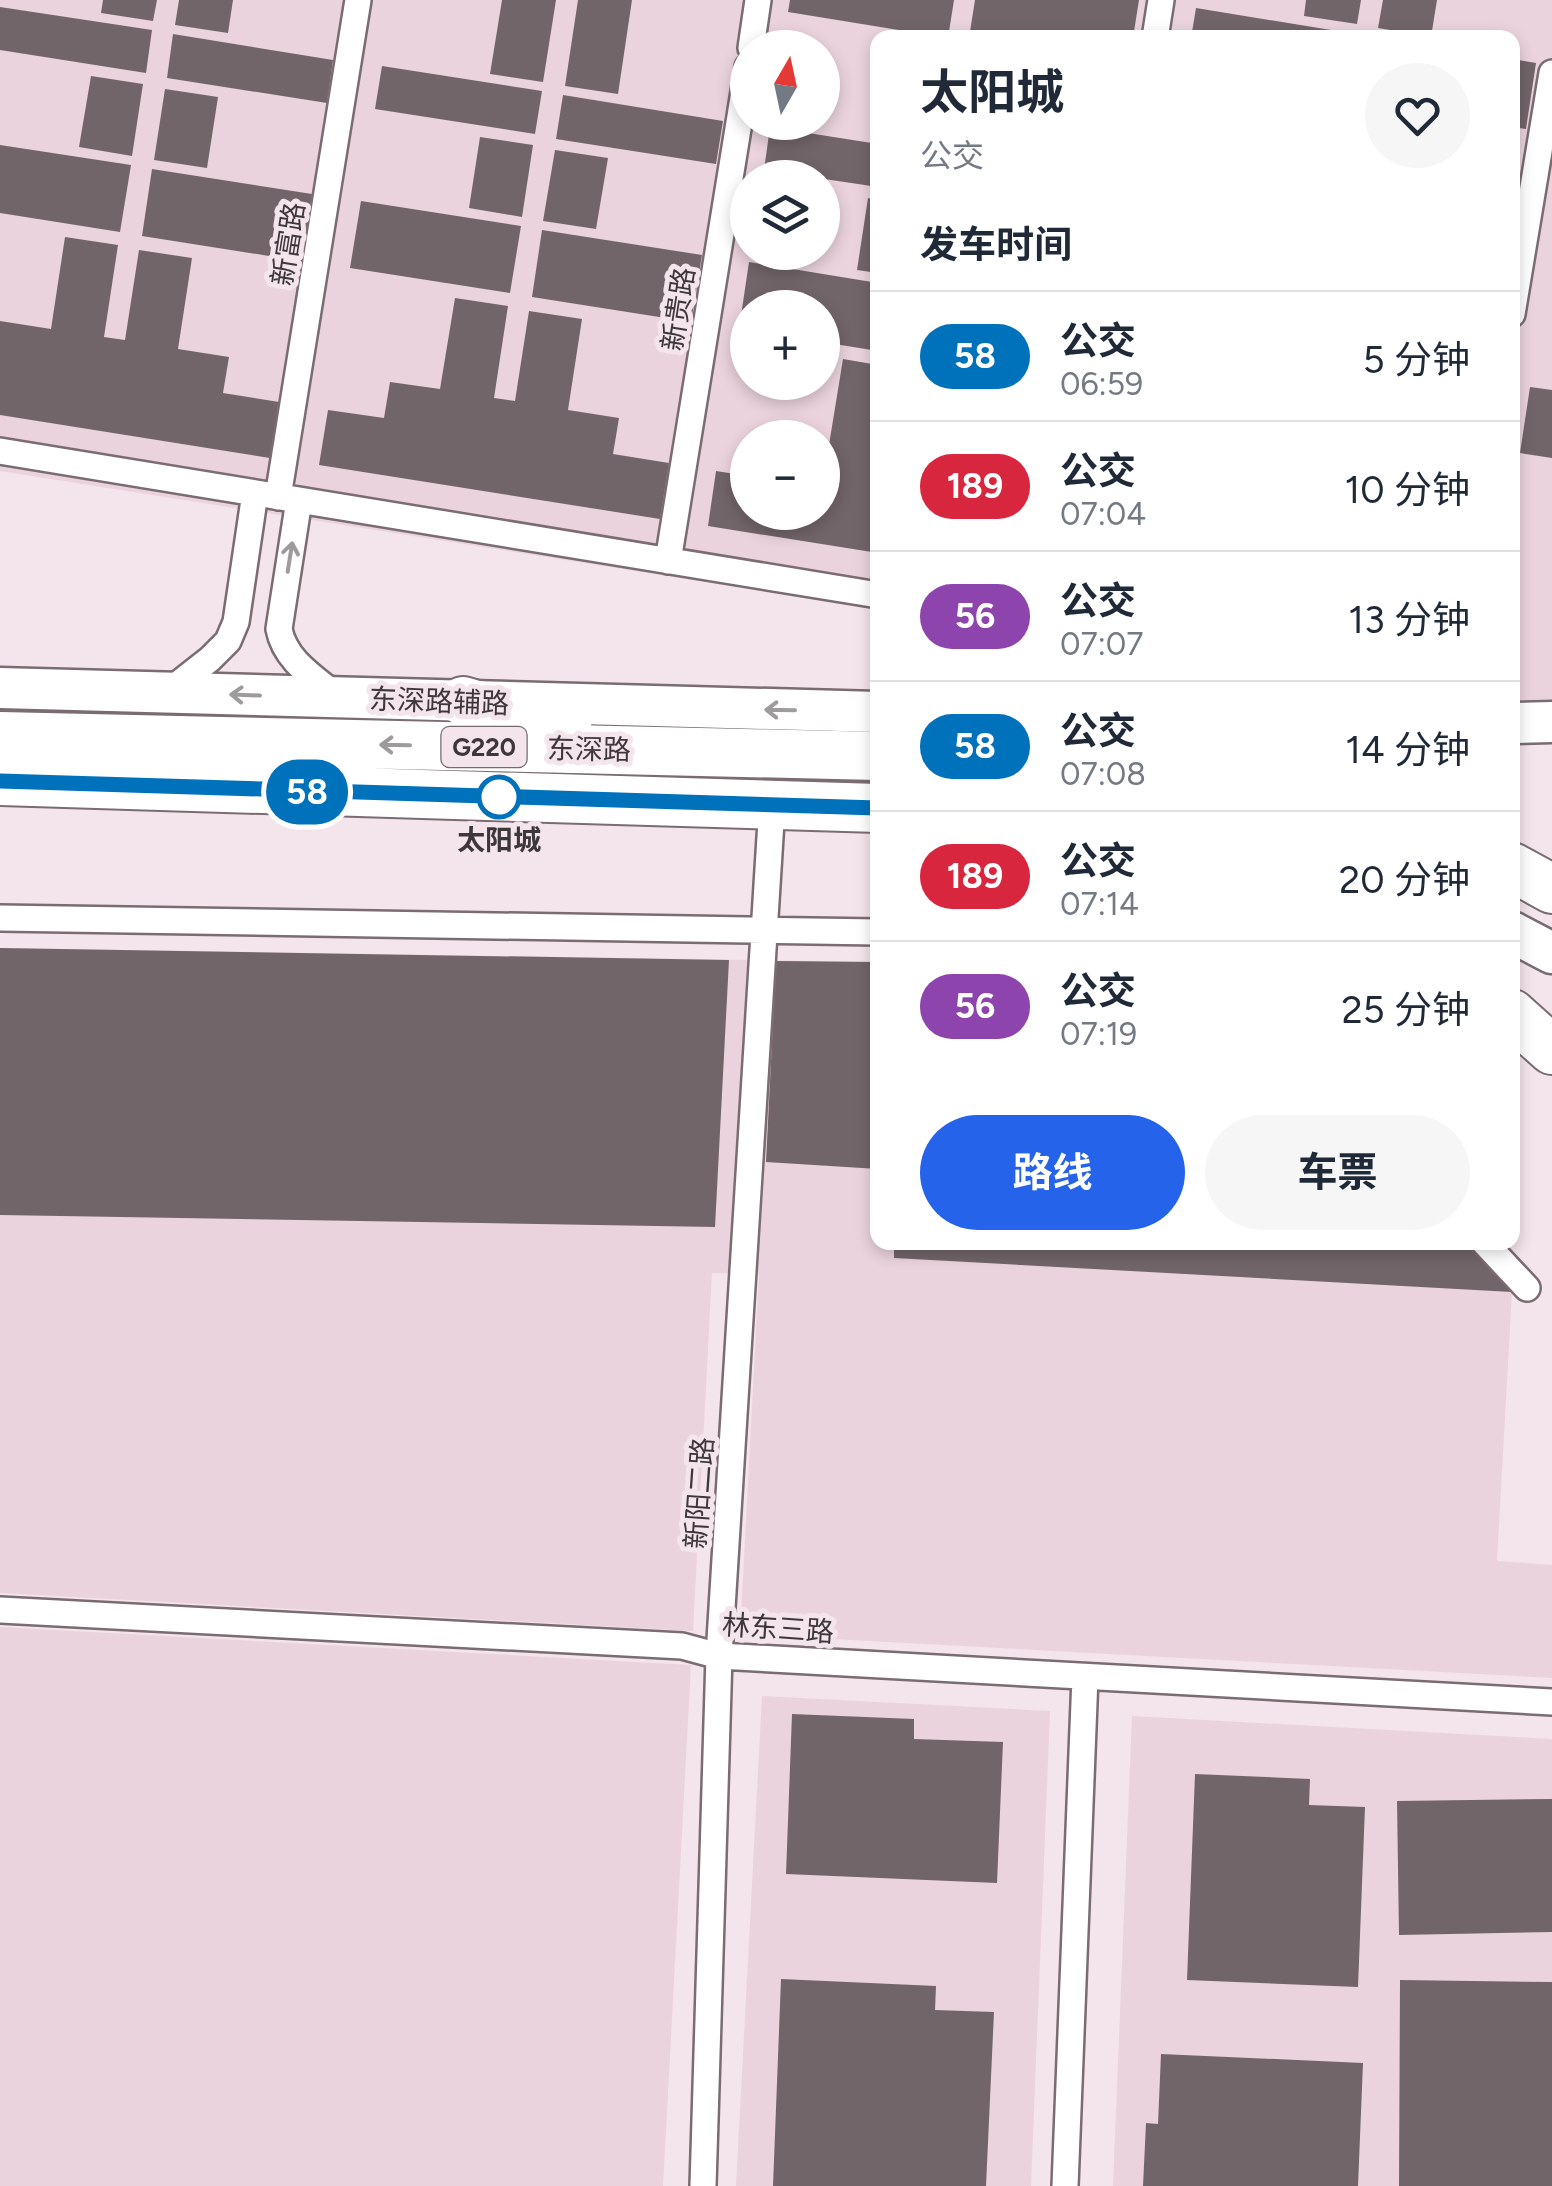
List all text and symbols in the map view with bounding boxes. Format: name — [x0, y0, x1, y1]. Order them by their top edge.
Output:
north arrow — [730, 30, 840, 140]
map controls — [730, 30, 840, 530]
text: 太阳城 — [920, 63, 1064, 121]
button: heart — [1365, 63, 1470, 168]
text: 公交 — [920, 137, 984, 175]
button: layers — [730, 160, 840, 270]
street label: 新富路 — [265, 200, 311, 288]
text: 发车时间 — [920, 222, 1072, 268]
street label: 新贵路 — [655, 265, 701, 353]
button: + — [730, 290, 840, 400]
text: 公交 — [1060, 318, 1136, 364]
text: 58 — [954, 335, 996, 377]
text: 5 分钟 — [1363, 337, 1470, 383]
text: 06:59 — [1060, 365, 1143, 403]
button: − — [730, 420, 840, 530]
text: 公交 — [1060, 448, 1136, 494]
text: 189 — [947, 465, 1003, 507]
text: 10 分钟 — [1345, 467, 1470, 513]
text: 07:04 — [1060, 495, 1146, 533]
one-way arrow — [281, 542, 299, 574]
text: 公交 — [1060, 578, 1136, 624]
text: 56 — [955, 595, 995, 637]
text: 13 分钟 — [1348, 597, 1470, 643]
text: 07:07 — [1060, 625, 1144, 663]
street label: 东深路辅路 — [368, 682, 510, 720]
one-way arrow — [230, 686, 262, 705]
one-way arrow — [765, 700, 797, 719]
text: 公交 — [1060, 708, 1136, 754]
text: 58 — [954, 725, 996, 767]
road number: G220 — [442, 727, 526, 767]
text: 14 分钟 — [1345, 727, 1470, 773]
street label: 东深路 — [547, 731, 631, 767]
one-way arrow — [380, 736, 412, 754]
text: 07:08 — [1060, 755, 1146, 793]
line badge: 58 — [262, 760, 352, 824]
text: 58 — [286, 771, 328, 813]
marker: 太阳城 — [478, 776, 520, 818]
place label: 太阳城 — [457, 823, 541, 857]
text: 公交 — [1060, 838, 1136, 884]
text: 189 — [947, 855, 1003, 897]
text: 20 分钟 — [1339, 857, 1470, 903]
text: 07:14 — [1060, 885, 1139, 923]
text: 公交 — [1060, 968, 1136, 1014]
text: 56 — [955, 985, 995, 1027]
text: 25 分钟 — [1342, 987, 1470, 1033]
text: 07:19 — [1060, 1015, 1137, 1053]
button: 路线 — [920, 1115, 1185, 1230]
button: 车票 — [1205, 1115, 1470, 1230]
street label: 新阳二路 — [678, 1436, 720, 1550]
street label: 林东三路 — [721, 1607, 835, 1649]

